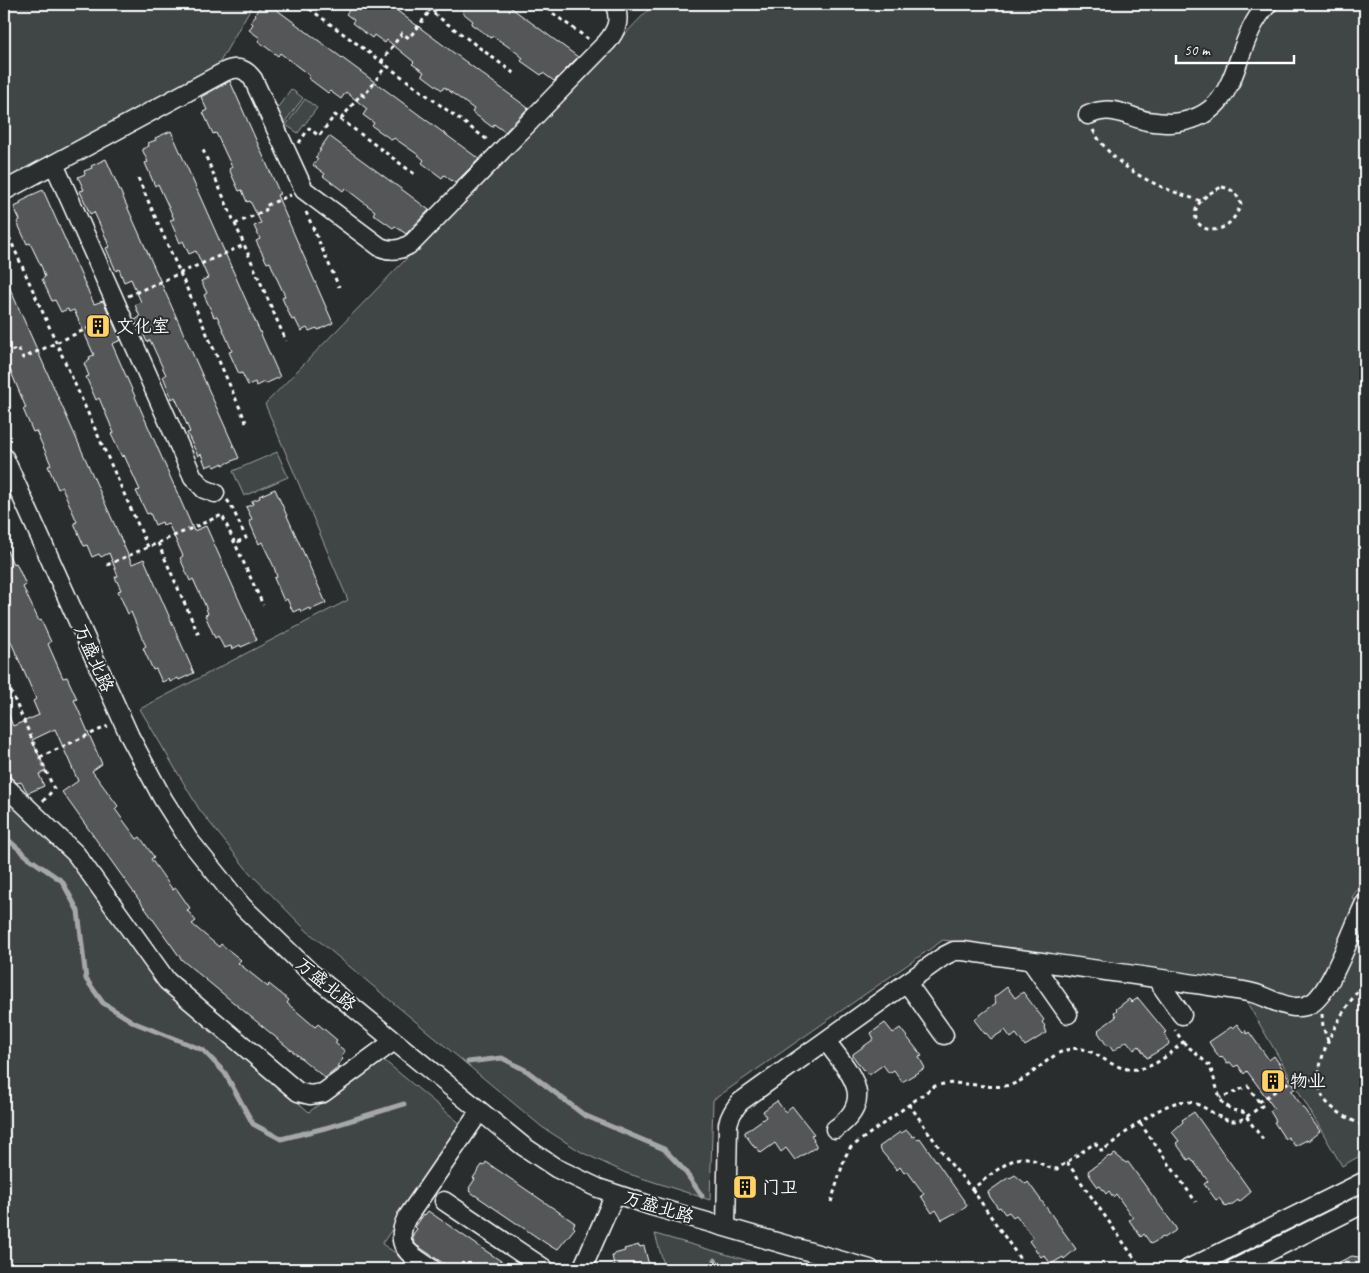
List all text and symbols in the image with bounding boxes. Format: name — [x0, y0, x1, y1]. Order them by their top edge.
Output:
scale bar — [1176, 32, 1294, 64]
text: 50 m — [1184, 41, 1211, 60]
building icon: 文化室 — [85, 313, 111, 339]
place label: 文化室 — [116, 315, 170, 337]
street label: 万盛北路 — [69, 621, 119, 695]
street label: 万盛北路 — [291, 952, 361, 1016]
building icon: 物业 — [1260, 1068, 1286, 1094]
place label: 物业 — [1290, 1070, 1326, 1092]
building icon: 门卫 — [732, 1174, 758, 1200]
place label: 门卫 — [762, 1176, 798, 1198]
street label: 万盛北路 — [621, 1186, 697, 1228]

